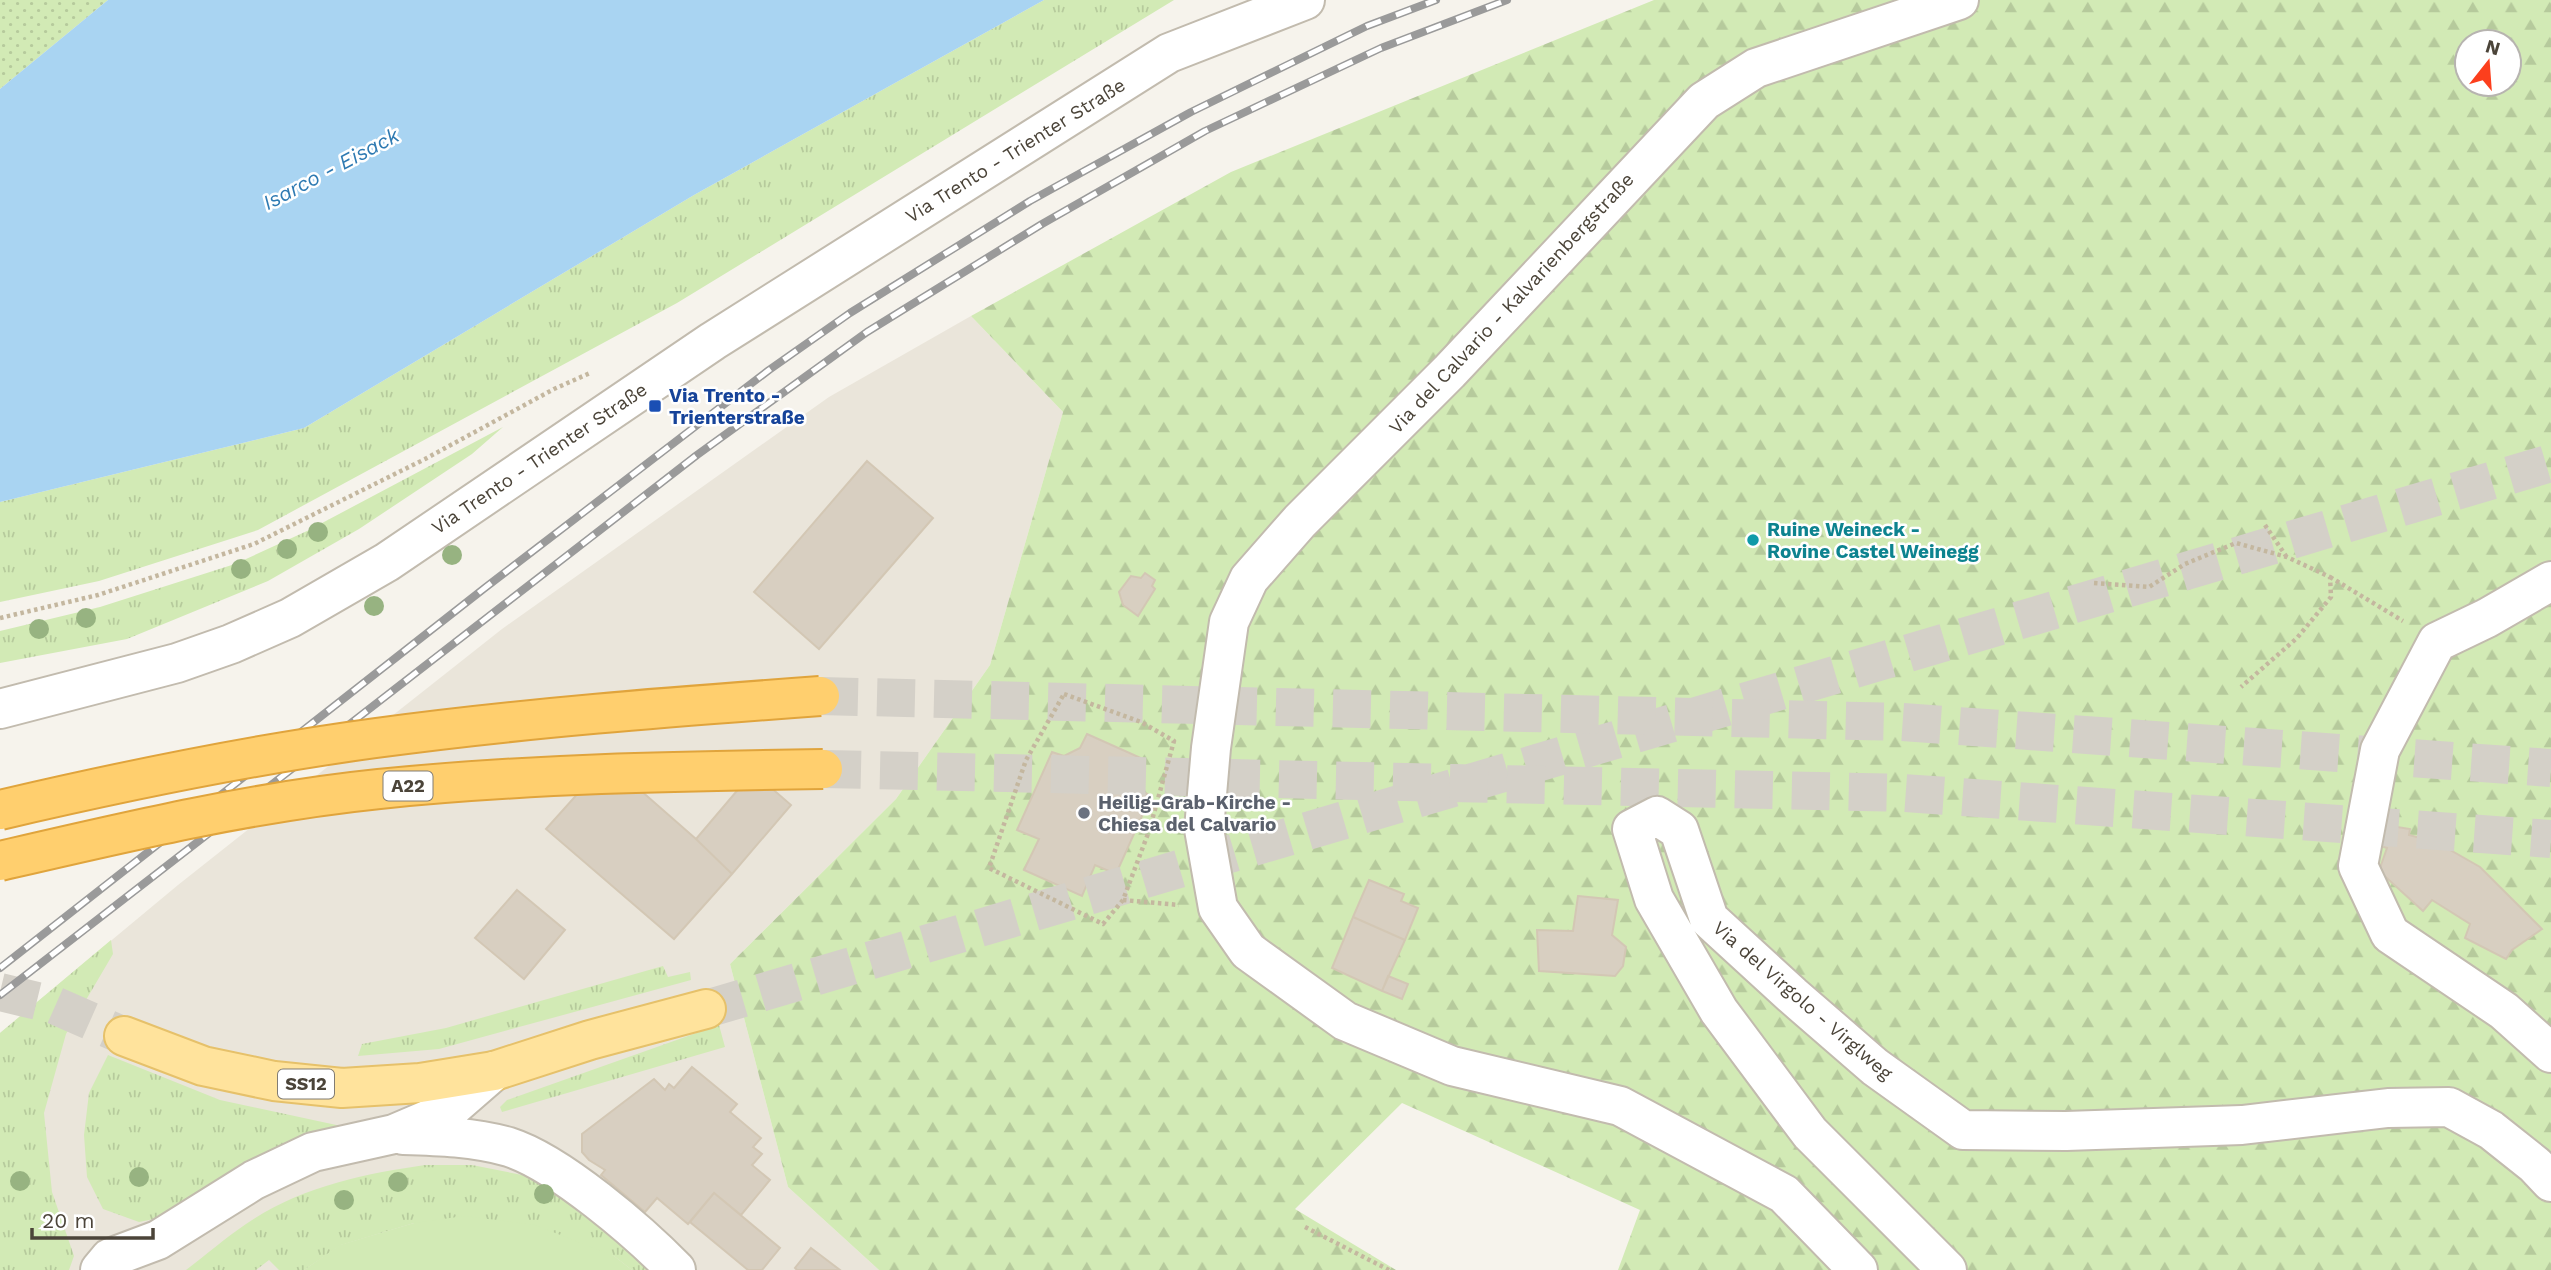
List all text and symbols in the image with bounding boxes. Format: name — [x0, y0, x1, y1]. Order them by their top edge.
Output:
north arrow — [2453, 28, 2523, 98]
text: N — [2483, 34, 2503, 60]
street label: Via Trento - Trienter Straße — [901, 73, 1129, 228]
water label: Isarco - Eisack — [258, 122, 404, 215]
street label: Via del Calvario - Kalvarienbergstraße — [1384, 168, 1639, 439]
street label: Via Trento - Trienter Straße — [427, 378, 651, 539]
place label: Via Trento - Trienterstraße — [669, 384, 805, 429]
marker: Via Trento - Trienterstraße — [647, 398, 663, 414]
place label: Ruine Weineck - Rovine Castel Weinegg — [1767, 518, 1979, 563]
marker: Ruine Weineck - Rovine Castel Weinegg — [1745, 532, 1761, 548]
road number: A22 — [384, 772, 432, 800]
place label: Heilig-Grab-Kirche - Chiesa del Calvario — [1098, 791, 1291, 836]
marker: Heilig-Grab-Kirche - Chiesa del Calvario — [1076, 805, 1092, 821]
street label: Via del Virgolo - Virglweg — [1708, 916, 1898, 1085]
road number: SS12 — [278, 1070, 334, 1098]
scale bar — [32, 1196, 152, 1240]
text: 20 m — [42, 1208, 94, 1233]

